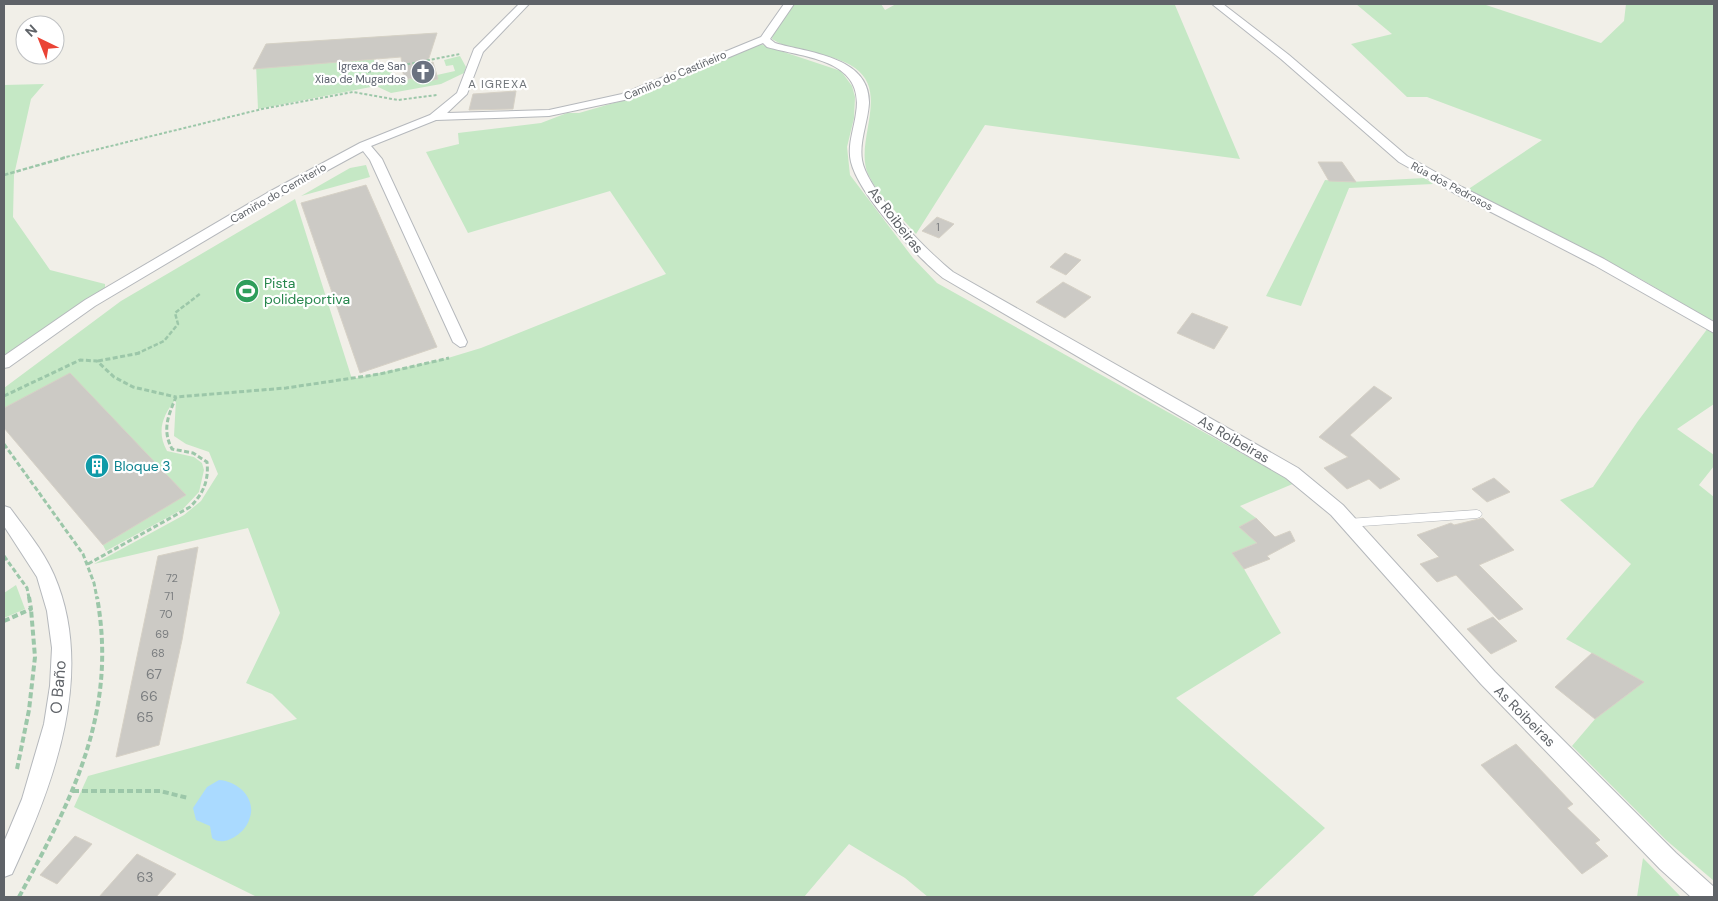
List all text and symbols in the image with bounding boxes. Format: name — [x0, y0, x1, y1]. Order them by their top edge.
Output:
north arrow — [15, 15, 65, 65]
text: N — [21, 20, 41, 41]
street label: Camiño do Castiñeiro — [622, 47, 728, 103]
place label: Igrexa de San Xiao de Mugardos — [315, 59, 406, 86]
church icon: Igrexa de San Xiao de Mugardos — [410, 59, 436, 85]
district label: A IGREXA — [468, 76, 528, 92]
street label: Rúa dos Pedrosos — [1409, 159, 1495, 213]
street label: Camiño do Cemiterio — [227, 160, 329, 226]
street label: As Roibeiras — [864, 183, 928, 257]
house number: 1 — [936, 220, 940, 234]
place label: Pista polideportiva — [264, 274, 350, 308]
sports icon: Pista polideportiva — [234, 278, 260, 304]
street label: As Roibeiras — [1195, 411, 1273, 467]
building icon: Bloque 3 — [84, 453, 110, 479]
place label: Bloque 3 — [114, 457, 171, 475]
house number: 72 — [166, 571, 178, 585]
house number: 71 — [164, 589, 174, 603]
house number: 70 — [159, 607, 173, 621]
house number: 69 — [155, 627, 169, 641]
house number: 68 — [151, 646, 165, 660]
street label: O Baño — [45, 659, 71, 715]
house number: 67 — [146, 665, 162, 683]
street label: As Roibeiras — [1491, 682, 1559, 750]
house number: 66 — [140, 687, 158, 705]
house number: 65 — [136, 708, 154, 726]
house number: 63 — [136, 868, 154, 886]

